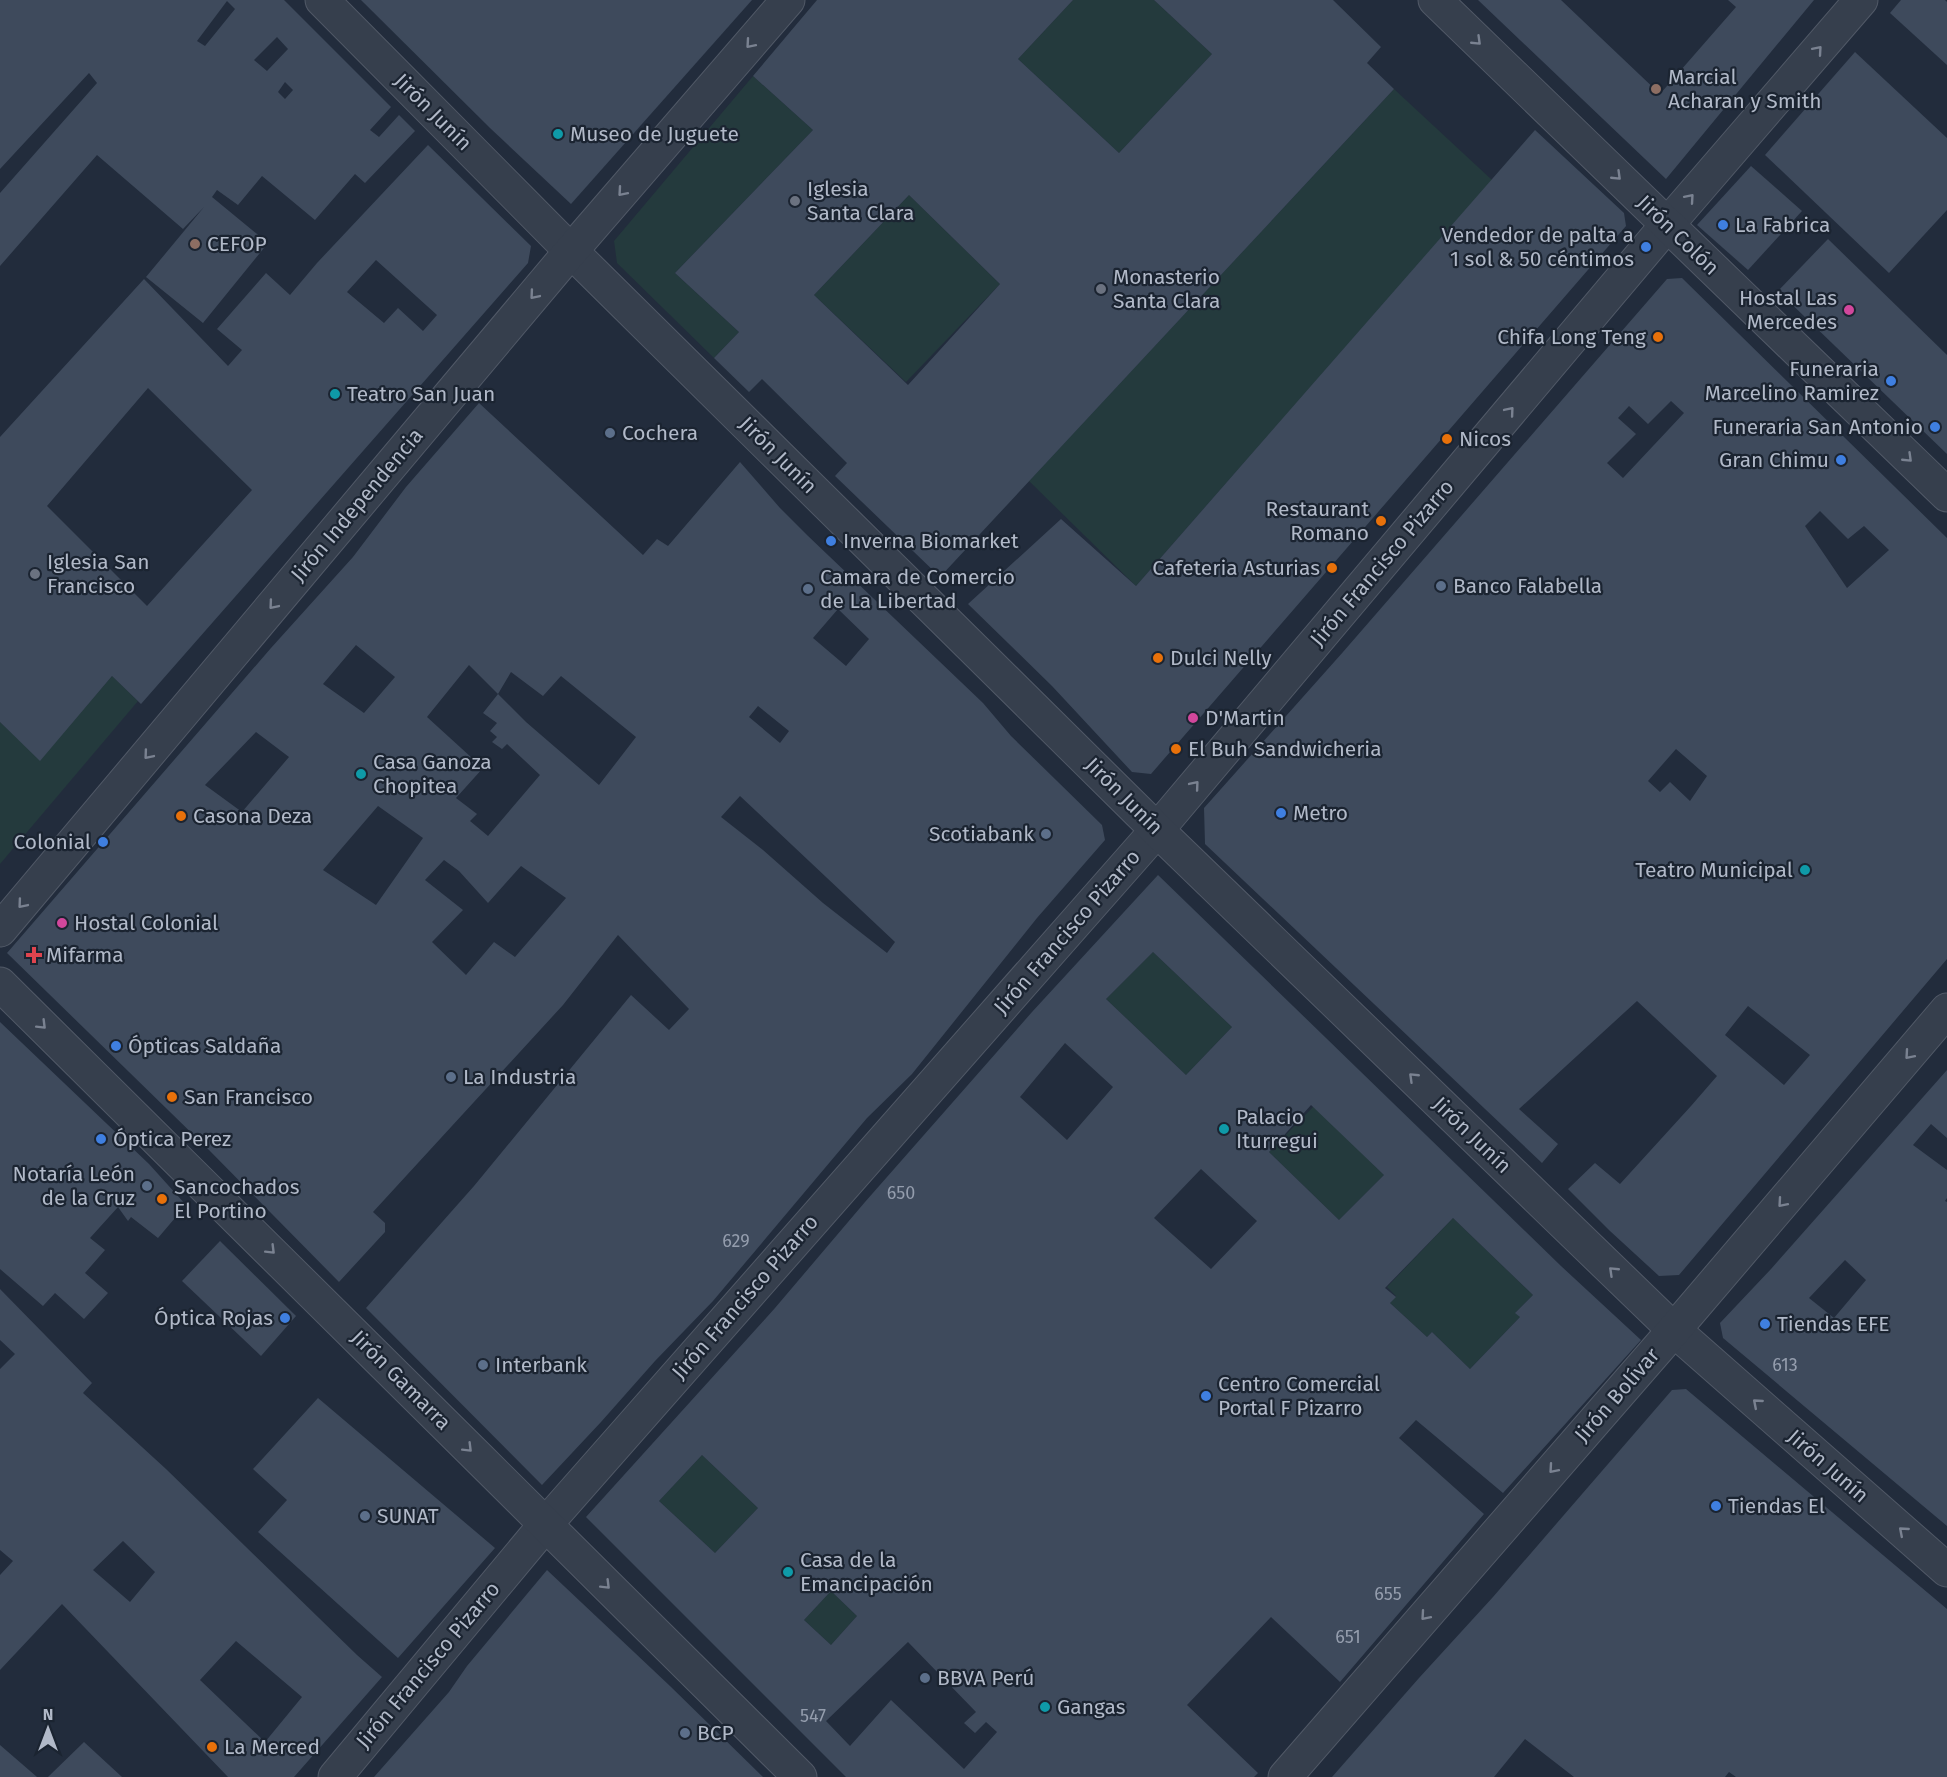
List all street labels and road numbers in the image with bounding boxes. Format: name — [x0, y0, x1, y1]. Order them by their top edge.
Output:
street label: Jirón Junín — [389, 68, 477, 156]
street label: Jirón Colón — [1632, 189, 1724, 281]
street label: Jirón Junín — [734, 411, 822, 499]
street label: Jirón Independencia — [285, 423, 429, 587]
street label: Jirón Francisco Pizarro — [1305, 474, 1459, 652]
street label: Jirón Junín — [1080, 752, 1168, 840]
street label: Jirón Francisco Pizarro — [988, 844, 1146, 1020]
street label: Jirón Junín — [1427, 1091, 1517, 1179]
street label: Jirón Francisco Pizarro — [666, 1209, 824, 1385]
street label: Jirón Gamarra — [346, 1325, 456, 1435]
street label: Jirón Bolívar — [1569, 1342, 1665, 1448]
street label: Jirón Junín — [1782, 1424, 1874, 1508]
street label: Jirón Francisco Pizarro — [351, 1576, 505, 1754]

